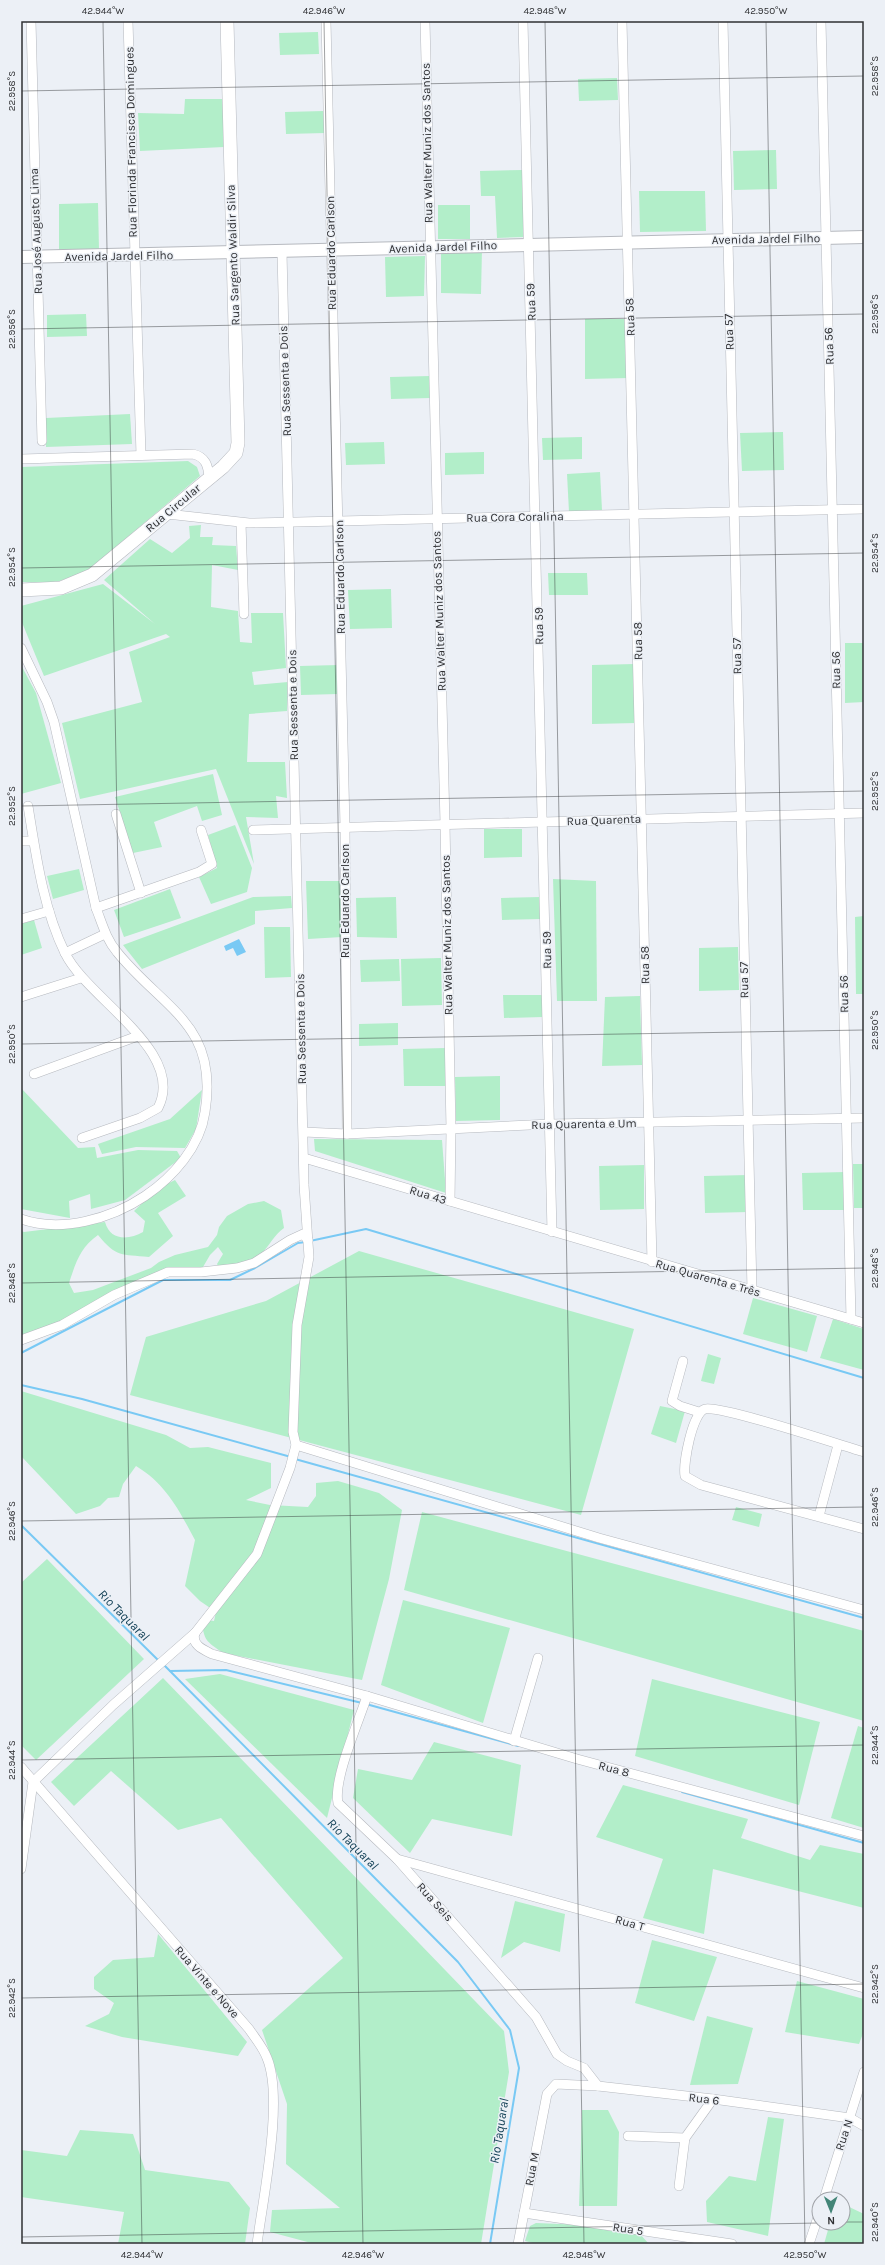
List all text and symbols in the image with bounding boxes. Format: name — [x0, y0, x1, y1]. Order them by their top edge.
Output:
text: 42.944°W — [82, 5, 124, 17]
text: 42.946°W — [303, 5, 345, 17]
text: 42.948°W — [523, 5, 567, 17]
text: 42.950°W — [745, 5, 787, 17]
street label: Rua Florinda Francisca Domingues — [122, 46, 140, 238]
text: 22.958°S — [869, 56, 881, 96]
street label: Rua Walter Muniz dos Santos — [419, 63, 435, 223]
text: 22.958°S — [6, 71, 18, 111]
street label: Rua José Augusto Lima — [27, 168, 45, 294]
street label: Rua Sargento Waldir Silva — [224, 184, 242, 326]
street label: Rua Eduardo Carlson — [323, 196, 339, 310]
street label: Avenida Jardel Filho — [712, 231, 820, 247]
street label: Avenida Jardel Filho — [389, 238, 497, 256]
street label: Avenida Jardel Filho — [65, 248, 173, 264]
street label: Rua 59 — [523, 283, 539, 321]
text: 22.956°S — [869, 294, 881, 334]
street label: Rua 58 — [622, 298, 638, 336]
text: 22.956°S — [6, 309, 18, 349]
street label: Rua 57 — [721, 313, 737, 350]
street label: Rua Sessenta e Dois — [276, 325, 294, 437]
street label: Rua 56 — [821, 327, 837, 365]
street label: Rua Circular — [143, 481, 204, 535]
street label: Rua Cora Coralina — [466, 509, 564, 525]
street label: Rua Eduardo Carlson — [332, 520, 348, 634]
street label: Rua Walter Muniz dos Santos — [429, 531, 449, 691]
text: 22.954°S — [869, 533, 881, 573]
text: 22.954°S — [6, 547, 18, 587]
street label: Rua 59 — [532, 607, 546, 645]
street label: Rua 58 — [631, 622, 645, 660]
street label: Rua 57 — [730, 637, 744, 674]
street label: Rua Sessenta e Dois — [285, 649, 301, 761]
street label: Rua 56 — [829, 651, 843, 689]
text: 22.952°S — [869, 771, 881, 811]
text: 22.952°S — [6, 786, 18, 826]
street label: Rua Quarenta — [566, 812, 642, 828]
street label: Rua Eduardo Carlson — [338, 844, 352, 958]
street label: Rua Walter Muniz dos Santos — [439, 855, 455, 1015]
street label: Rua 59 — [540, 931, 554, 969]
street label: Rua 58 — [638, 946, 652, 984]
street label: Rua 57 — [737, 961, 751, 998]
street label: Rua Sessenta e Dois — [293, 973, 309, 1085]
street label: Rua 56 — [837, 975, 851, 1013]
text: 22.950°S — [869, 1010, 881, 1050]
text: 22.950°S — [6, 1024, 18, 1064]
street label: Rua Quarenta e Um — [531, 1116, 637, 1132]
street label: Rua 43 — [408, 1183, 448, 1207]
text: 22.948°S — [869, 1248, 881, 1288]
street label: Rua Quarenta e Três — [654, 1256, 762, 1300]
text: 22.948°S — [6, 1263, 18, 1303]
text: 22.946°S — [869, 1487, 881, 1527]
text: 22.946°S — [6, 1501, 18, 1541]
water label: Rio Taquaral — [95, 1586, 153, 1644]
text: 22.944°S — [869, 1725, 881, 1765]
text: 22.944°S — [6, 1740, 18, 1780]
street label: Rua 8 — [597, 1758, 631, 1780]
water label: Rio Taquaral — [324, 1815, 382, 1873]
street label: Rua Seis — [414, 1880, 456, 1924]
street label: Rua T — [614, 1912, 646, 1934]
street label: Rua Vinte e Nove — [172, 1943, 242, 2021]
text: 22.942°S — [869, 1964, 881, 2004]
text: 22.942°S — [6, 1978, 18, 2018]
street label: Rua 6 — [688, 2090, 720, 2108]
water label: Rio Taquaral — [486, 2097, 513, 2165]
street label: Rua N — [832, 2117, 856, 2153]
street label: Rua M — [522, 2151, 542, 2187]
north arrow — [811, 2191, 851, 2231]
text: 22.940°S — [869, 2202, 881, 2242]
text: N — [827, 2214, 835, 2227]
street label: Rua 5 — [612, 2220, 644, 2238]
text: 42.944°W — [121, 2249, 163, 2261]
text: 42.946°W — [342, 2249, 384, 2261]
text: 42.948°W — [562, 2249, 606, 2261]
text: 42.950°W — [784, 2249, 826, 2261]

